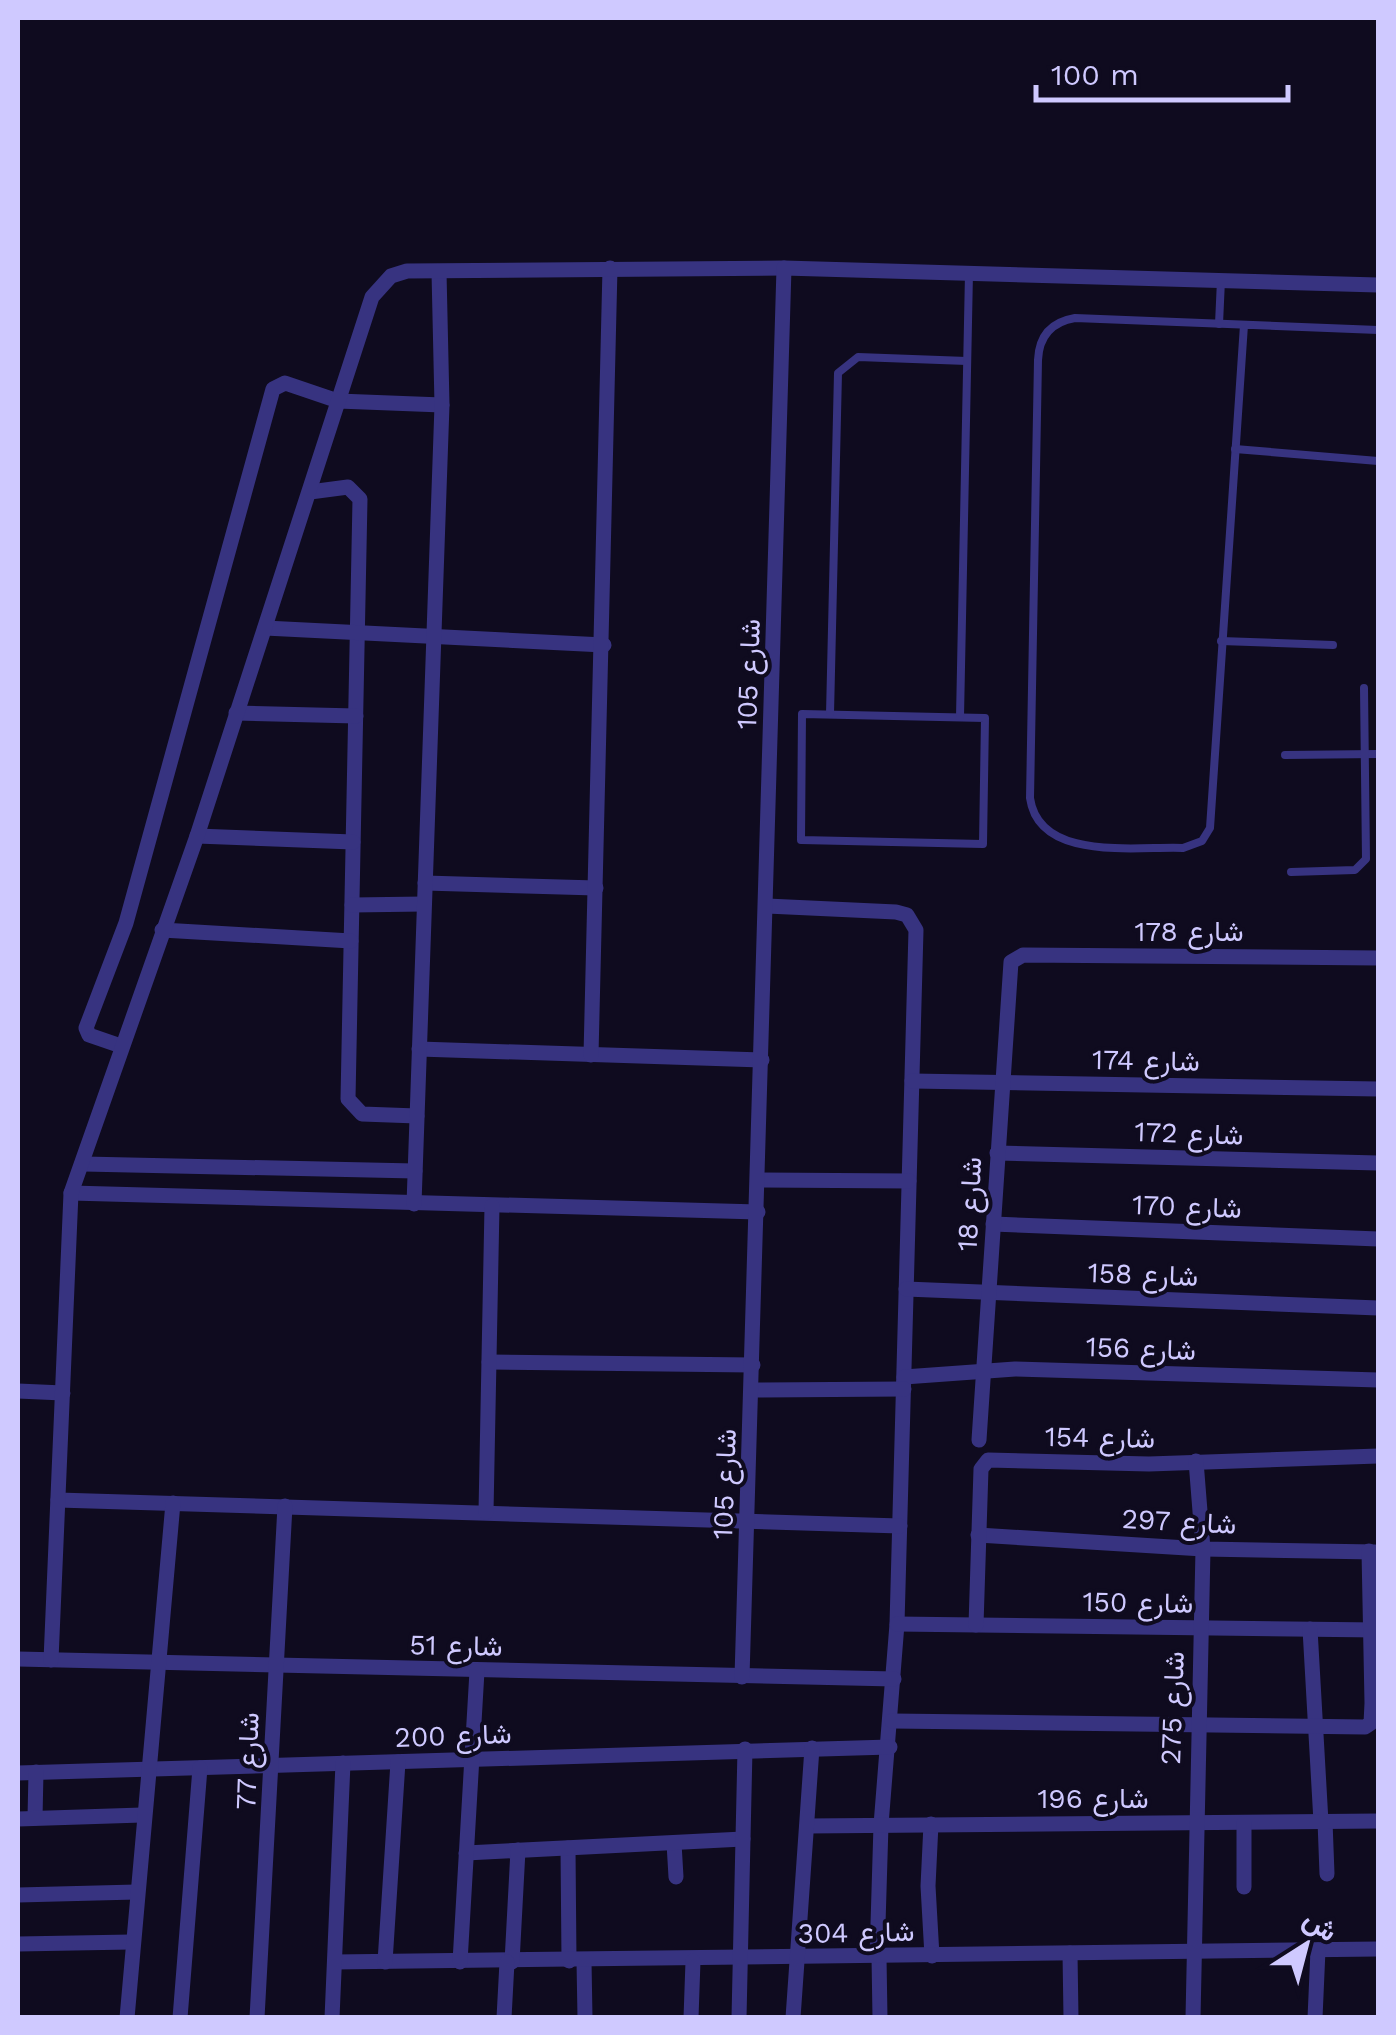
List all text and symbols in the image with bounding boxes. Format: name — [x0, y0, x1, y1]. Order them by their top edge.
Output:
scale bar — [1036, 40, 1288, 102]
text: 100 m — [1051, 57, 1139, 92]
street label: شارع 105 — [730, 618, 769, 730]
street label: شارع 178 — [1134, 915, 1244, 950]
street label: شارع 174 — [1092, 1043, 1200, 1080]
street label: شارع 172 — [1134, 1115, 1244, 1154]
street label: شارع 18 — [951, 1156, 990, 1252]
street label: شارع 170 — [1132, 1188, 1242, 1227]
street label: شارع 158 — [1087, 1256, 1199, 1295]
street label: شارع 156 — [1085, 1330, 1197, 1369]
street label: شارع 154 — [1045, 1420, 1155, 1457]
street label: شارع 105 — [706, 1428, 745, 1540]
street label: شارع 297 — [1121, 1502, 1237, 1543]
street label: شارع 150 — [1082, 1585, 1194, 1622]
street label: شارع 51 — [409, 1628, 503, 1665]
street label: شارع 275 — [1154, 1651, 1193, 1765]
street label: شارع 77 — [229, 1712, 268, 1810]
street label: شارع 200 — [394, 1717, 512, 1756]
street label: شارع 196 — [1037, 1782, 1149, 1817]
north arrow — [1256, 1895, 1356, 1995]
text: ش — [1297, 1902, 1344, 1948]
street label: شارع 304 — [797, 1915, 915, 1952]

